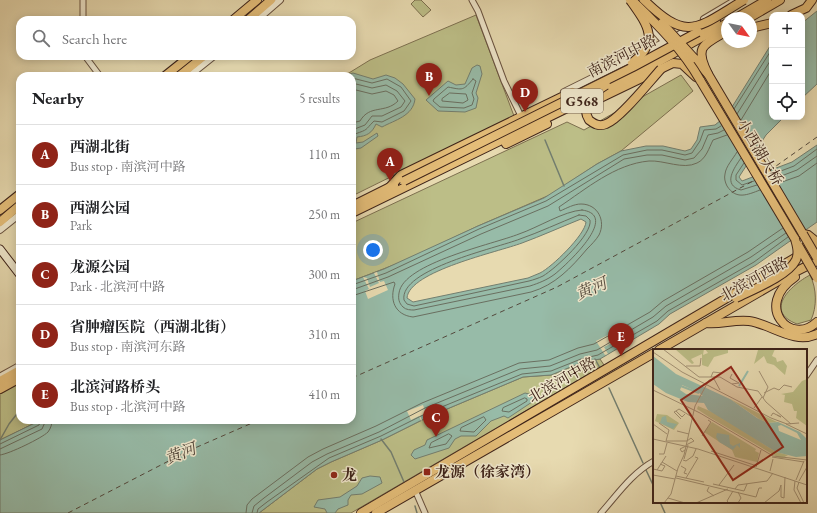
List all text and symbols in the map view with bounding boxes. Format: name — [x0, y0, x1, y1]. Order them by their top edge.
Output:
north arrow — [721, 12, 757, 48]
map controls — [769, 12, 805, 120]
button: + — [769, 12, 805, 48]
search box — [16, 16, 356, 60]
icon: search — [30, 27, 52, 49]
text: Search here — [62, 29, 127, 48]
street label: 南滨河中路 — [584, 30, 660, 81]
button: − — [769, 48, 805, 84]
pin: B — [416, 63, 442, 96]
pin: D — [512, 79, 538, 112]
button: locate — [769, 84, 805, 120]
text: Nearby — [32, 87, 84, 109]
road number: G568 — [561, 89, 603, 113]
text: 5 results — [299, 90, 340, 107]
street label: 小西湖大桥 — [733, 115, 788, 189]
text: 西湖北街 — [70, 137, 130, 156]
text: A — [40, 146, 50, 163]
text: 110 m — [309, 146, 340, 163]
pin: A — [377, 148, 403, 181]
text: Bus stop · 南滨河中路 — [70, 158, 186, 175]
text: 西湖公园 — [70, 198, 130, 217]
text: B — [41, 206, 49, 223]
text: 250 m — [309, 206, 340, 223]
text: Park — [70, 217, 92, 234]
your location — [363, 240, 383, 260]
street label: 北滨河西路 — [716, 252, 791, 305]
text: 龙源公园 — [70, 257, 130, 276]
text: C — [40, 266, 50, 283]
text: 300 m — [309, 266, 340, 283]
water label: 黄河 — [572, 271, 613, 304]
text: Park · 北滨河中路 — [70, 278, 165, 295]
text: 省肿瘤医院（西湖北街） — [70, 317, 235, 336]
pin: E — [608, 323, 634, 356]
text: D — [40, 326, 50, 343]
text: 310 m — [309, 326, 340, 343]
text: Bus stop · 南滨河东路 — [70, 338, 186, 355]
inset map — [653, 349, 807, 503]
street label: 北滨河中路 — [525, 353, 599, 407]
text: 北滨河路桥头 — [70, 377, 160, 396]
text: E — [41, 386, 49, 403]
text: 410 m — [309, 386, 340, 403]
text: Bus stop · 北滨河中路 — [70, 398, 186, 415]
pin: C — [423, 404, 449, 437]
water label: 黄河 — [161, 437, 202, 469]
place label: 龙源（徐家湾） — [435, 462, 540, 481]
place label: 龙 — [342, 465, 357, 484]
marker: 龙源（徐家湾） — [422, 467, 432, 477]
marker: 龙 — [329, 470, 339, 480]

